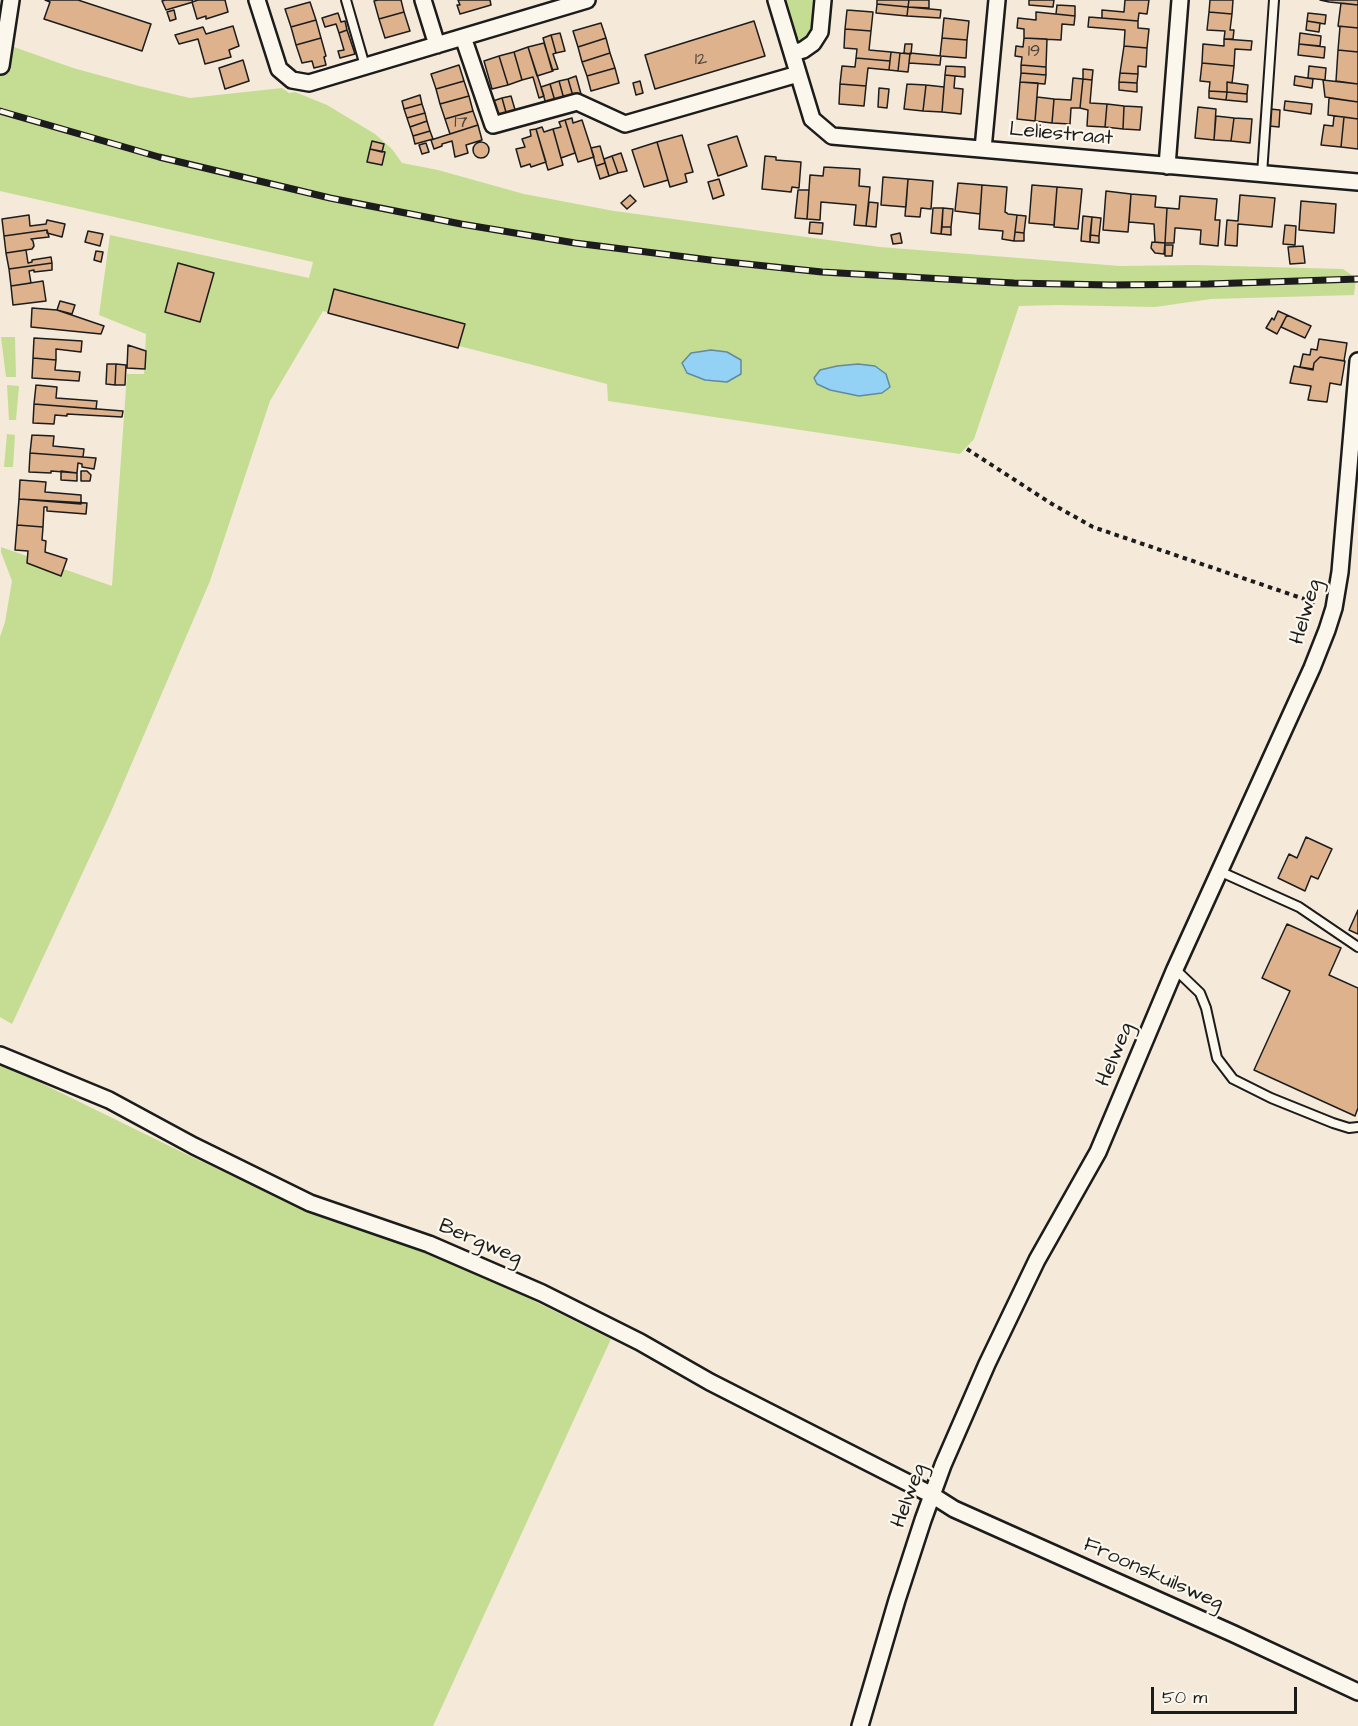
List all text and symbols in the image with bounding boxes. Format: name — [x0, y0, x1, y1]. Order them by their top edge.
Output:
house number: 19 — [1028, 41, 1040, 63]
house number: 12 — [695, 49, 707, 71]
house number: 17 — [454, 112, 468, 134]
street label: Leliestraat — [1008, 118, 1114, 152]
street label: Helweg — [1286, 577, 1328, 647]
street label: Helweg — [1092, 1019, 1140, 1091]
street label: Bergweg — [435, 1214, 525, 1272]
street label: Helweg — [887, 1460, 933, 1532]
street label: Froonskuilsweg — [1079, 1533, 1227, 1617]
scale bar — [1154, 1675, 1300, 1713]
text: 50 m — [1162, 1685, 1207, 1710]

